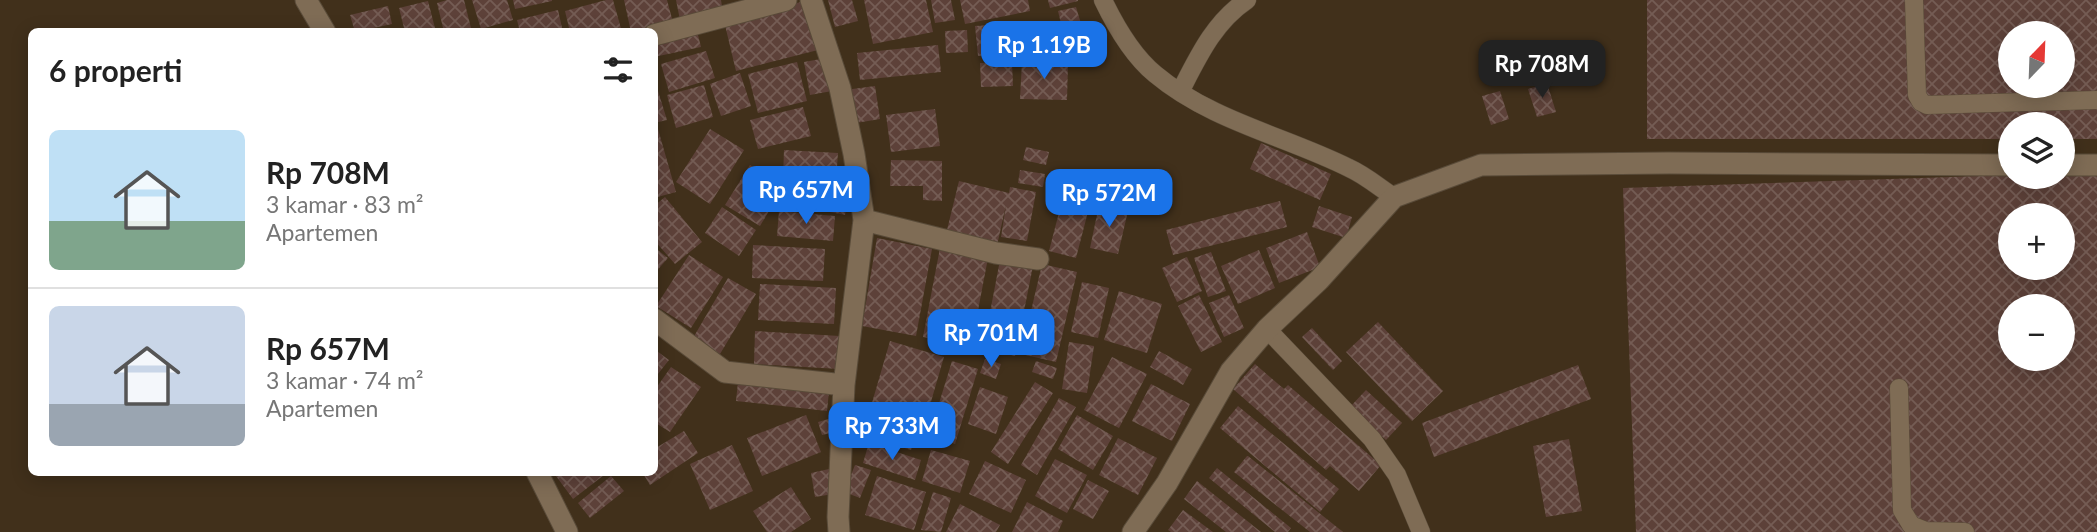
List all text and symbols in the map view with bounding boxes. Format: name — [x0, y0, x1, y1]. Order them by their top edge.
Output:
north arrow — [1998, 21, 2076, 98]
map controls — [1998, 21, 2075, 371]
pin: Rp 1.19B — [972, 22, 1116, 81]
text: Rp 1.19B — [997, 30, 1091, 58]
pin: Rp 708M — [1477, 41, 1607, 100]
text: Rp 708M — [1494, 49, 1590, 77]
icon: filters — [599, 51, 637, 89]
text: 6 properti — [49, 52, 182, 88]
button: layers — [1998, 112, 2075, 189]
text: Rp 708M — [266, 154, 390, 190]
icon: home — [105, 158, 189, 242]
pin: Rp 657M — [741, 166, 871, 226]
pin: Rp 572M — [1044, 170, 1174, 229]
text: Rp 657M — [758, 175, 854, 203]
text: Rp 572M — [1061, 178, 1157, 206]
text: 3 kamar · 83 m² — [266, 190, 424, 218]
button: + — [1998, 203, 2075, 280]
text: Apartemen — [266, 218, 378, 246]
button: − — [1998, 294, 2075, 371]
pin: Rp 701M — [926, 310, 1056, 369]
text: Rp 701M — [943, 318, 1039, 346]
text: Rp 657M — [266, 330, 390, 366]
icon: home — [105, 334, 189, 418]
text: 3 kamar · 74 m² — [266, 366, 424, 394]
text: Apartemen — [266, 394, 378, 422]
pin: Rp 733M — [827, 402, 957, 462]
text: Rp 733M — [844, 411, 940, 439]

